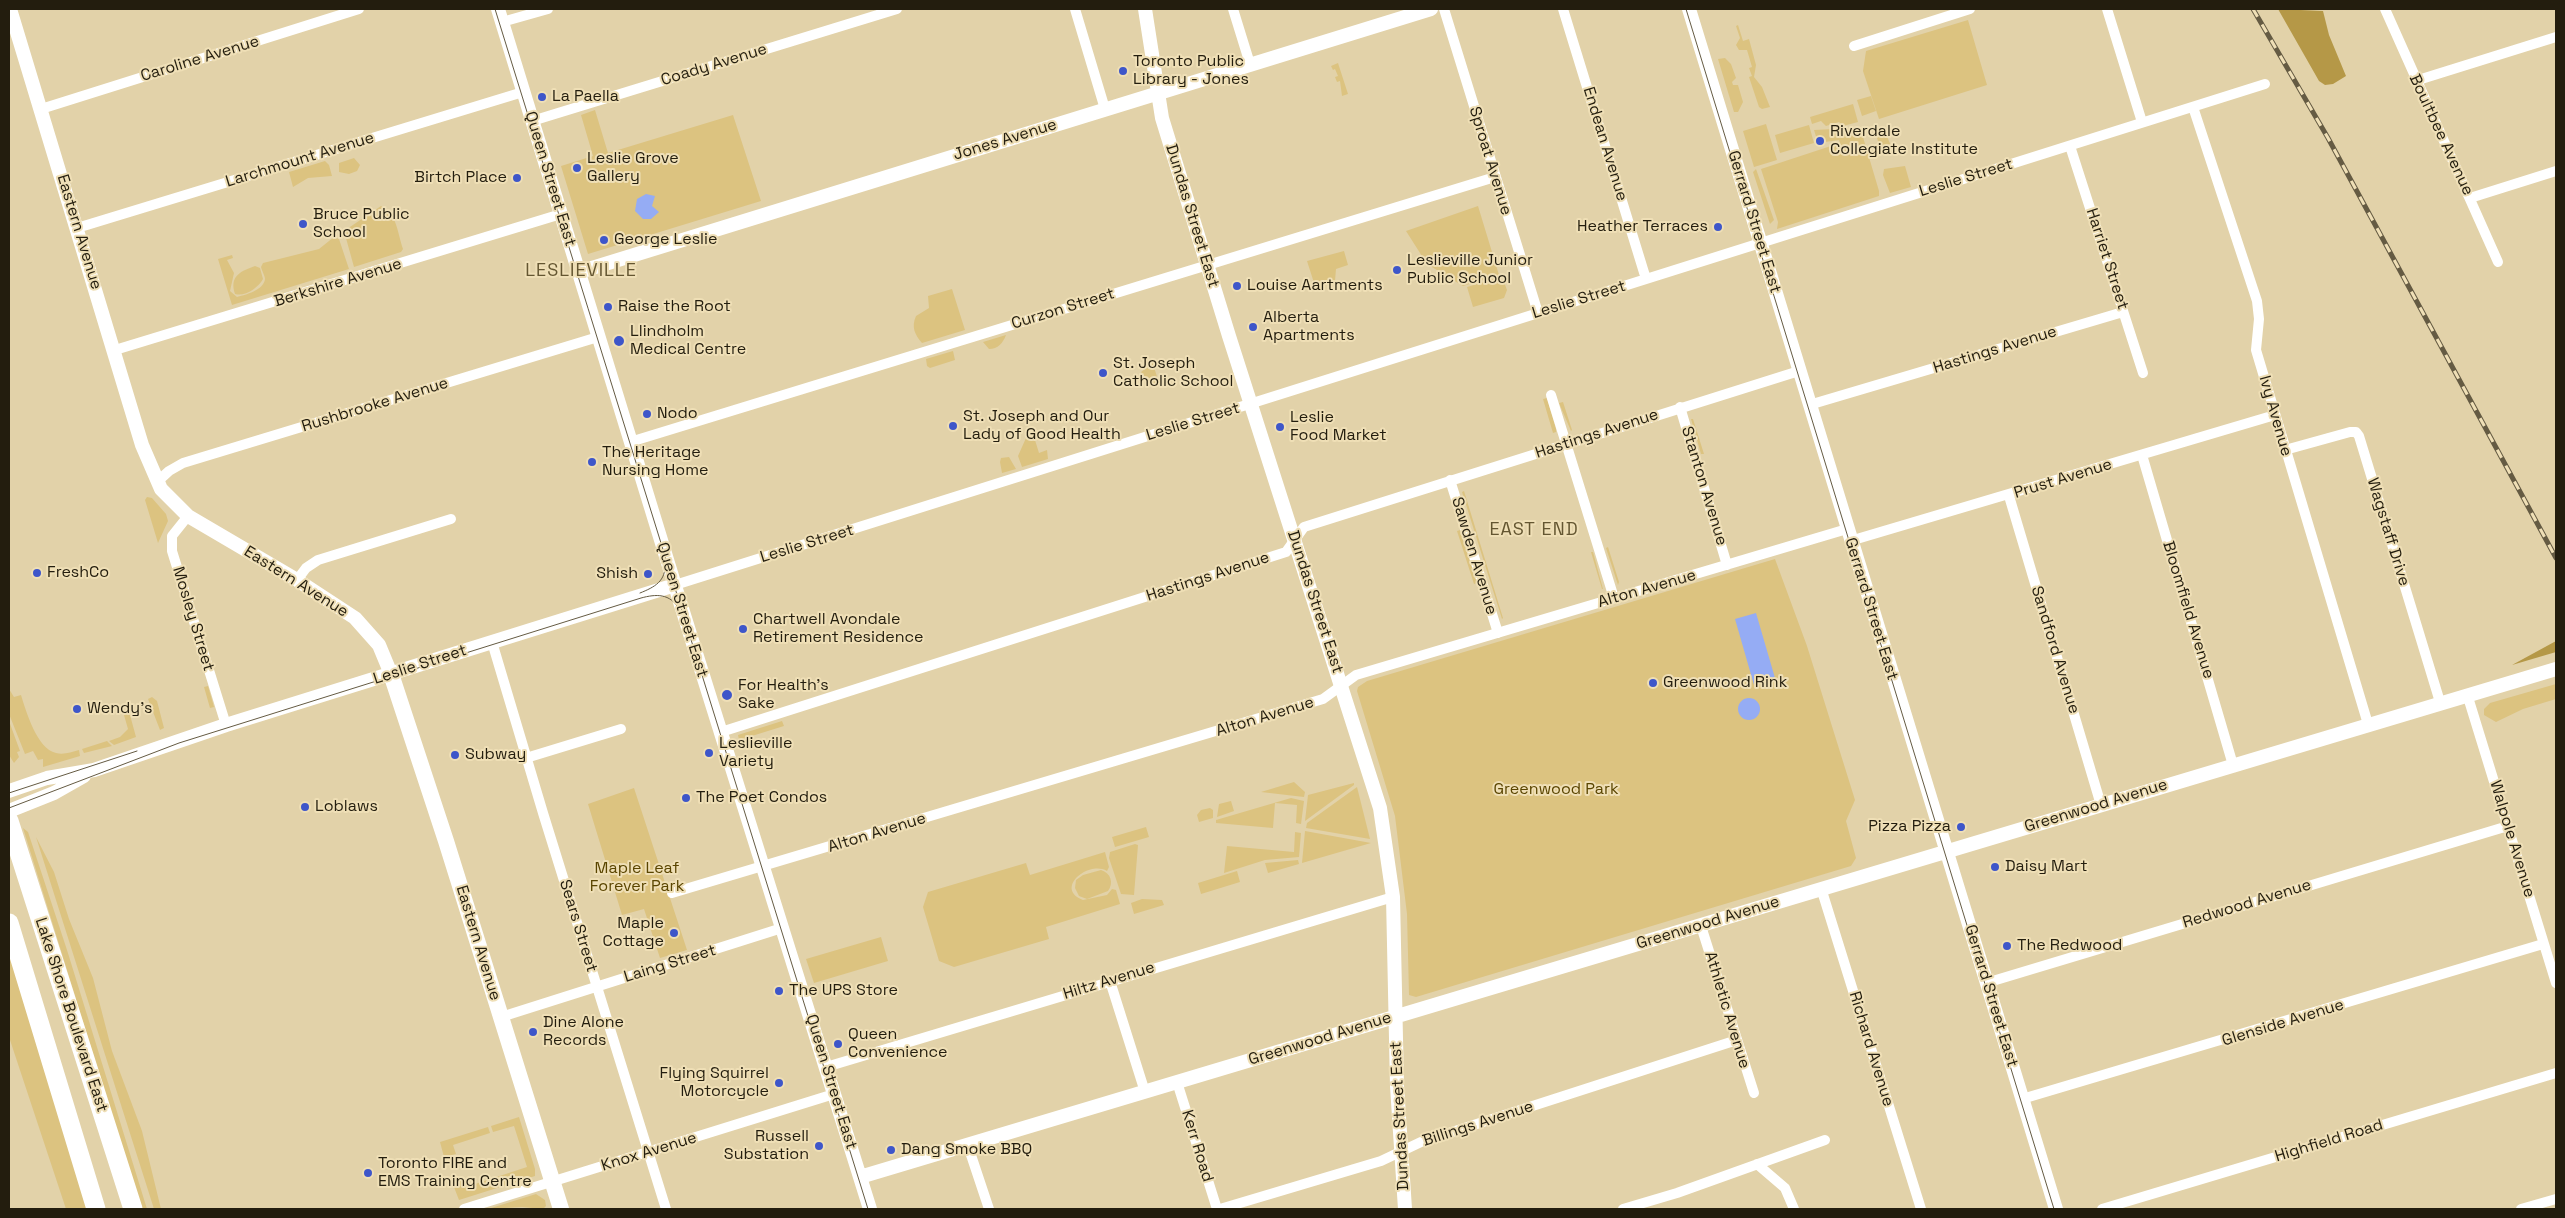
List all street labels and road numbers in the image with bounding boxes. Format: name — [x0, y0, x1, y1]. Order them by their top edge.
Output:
street label: Caroline Avenue — [138, 32, 262, 86]
street label: Coady Avenue — [659, 40, 769, 90]
street label: Boultbee Avenue — [2405, 71, 2477, 199]
street label: Endean Avenue — [1579, 85, 1631, 203]
street label: Sproat Avenue — [1464, 104, 1516, 218]
street label: Queen Street East — [520, 109, 580, 249]
street label: Jones Avenue — [951, 115, 1059, 165]
street label: Larchmount Avenue — [224, 128, 376, 192]
street label: Dundas Street East — [1161, 142, 1223, 290]
street label: Gerrard Street East — [1723, 148, 1785, 296]
street label: Leslie Street — [1917, 155, 2015, 201]
street label: Eastern Avenue — [52, 172, 106, 292]
street label: Harriet Street — [2082, 206, 2132, 312]
street label: Berkshire Avenue — [272, 254, 404, 312]
street label: Leslie Street — [1530, 277, 1628, 323]
street label: Curzon Street — [1009, 284, 1117, 334]
street label: Hastings Avenue — [1931, 322, 2059, 378]
street label: Ivy Avenue — [2254, 373, 2296, 459]
street label: Rushbrooke Avenue — [299, 374, 451, 436]
street label: Leslie Street — [1144, 399, 1242, 445]
street label: Hastings Avenue — [1533, 405, 1661, 463]
street label: Stanton Avenue — [1677, 424, 1731, 548]
street label: Prust Avenue — [2012, 455, 2114, 503]
street label: Wagstaff Drive — [2362, 476, 2414, 588]
street label: Sawden Avenue — [1447, 495, 1501, 617]
street label: Leslie Street — [758, 521, 856, 567]
street label: Dundas Street East — [1283, 528, 1347, 676]
street label: Gerrard Street East — [1840, 535, 1902, 683]
street label: Bloomfield Avenue — [2158, 539, 2218, 681]
street label: Queen Street East — [652, 540, 712, 680]
street label: Eastern Avenue — [240, 542, 352, 622]
street label: Hastings Avenue — [1144, 548, 1272, 606]
street label: Mosley Street — [168, 564, 218, 674]
street label: Alton Avenue — [1596, 566, 1698, 612]
street label: Sandford Avenue — [2026, 584, 2084, 716]
street label: Leslie Street — [371, 641, 469, 689]
street label: Alton Avenue — [1214, 693, 1316, 741]
street label: Greenwood Avenue — [2022, 775, 2170, 837]
street label: Walpole Avenue — [2485, 778, 2539, 900]
street label: Alton Avenue — [826, 809, 928, 857]
street label: Redwood Avenue — [2180, 875, 2314, 933]
street label: Sears Street — [555, 877, 601, 975]
street label: Eastern Avenue — [451, 883, 505, 1003]
street label: Greenwood Avenue — [1634, 892, 1782, 954]
street label: Lake Shore Boulevard East — [30, 915, 112, 1115]
street label: Gerrard Street East — [1960, 922, 2022, 1070]
street label: Laing Street — [622, 941, 718, 987]
street label: Athletic Avenue — [1700, 949, 1754, 1071]
street label: Hiltz Avenue — [1061, 958, 1157, 1004]
street label: Richard Avenue — [1844, 989, 1898, 1109]
street label: Glenside Avenue — [2220, 995, 2346, 1051]
street label: Greenwood Avenue — [1246, 1008, 1394, 1070]
street label: Queen Street East — [801, 1012, 861, 1152]
street label: Dundas Street East — [1387, 1041, 1413, 1191]
street label: Billings Avenue — [1420, 1097, 1536, 1151]
street label: Kerr Road — [1177, 1108, 1217, 1184]
street label: Highfield Road — [2273, 1115, 2385, 1167]
street label: Knox Avenue — [599, 1128, 699, 1176]

